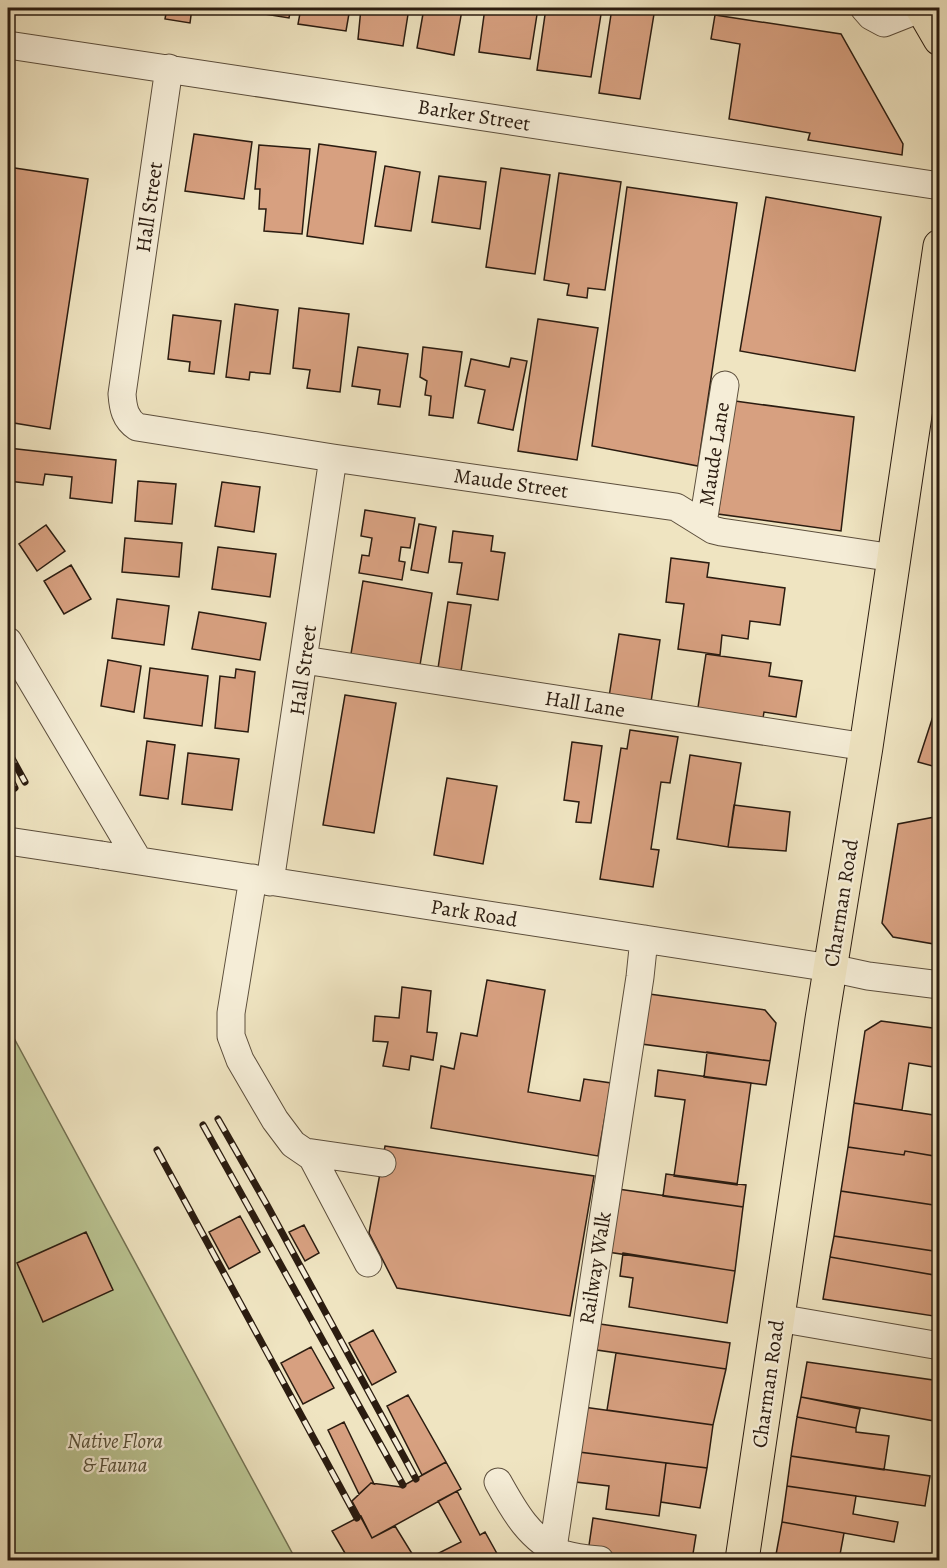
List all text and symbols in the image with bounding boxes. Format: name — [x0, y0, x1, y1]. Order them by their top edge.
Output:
street label: Barker Street — [416, 92, 532, 138]
street label: Hall Street — [129, 160, 169, 254]
street label: Maude Lane — [692, 400, 736, 508]
street label: Maude Street — [452, 461, 570, 505]
street label: Hall Street — [283, 623, 323, 717]
street label: Hall Lane — [543, 684, 627, 724]
street label: Charman Road — [817, 836, 865, 969]
street label: Park Road — [429, 892, 520, 934]
street label: Railway Walk — [572, 1209, 618, 1326]
street label: Charman Road — [745, 1318, 791, 1450]
park label: Native Flora & Fauna — [67, 1427, 163, 1479]

